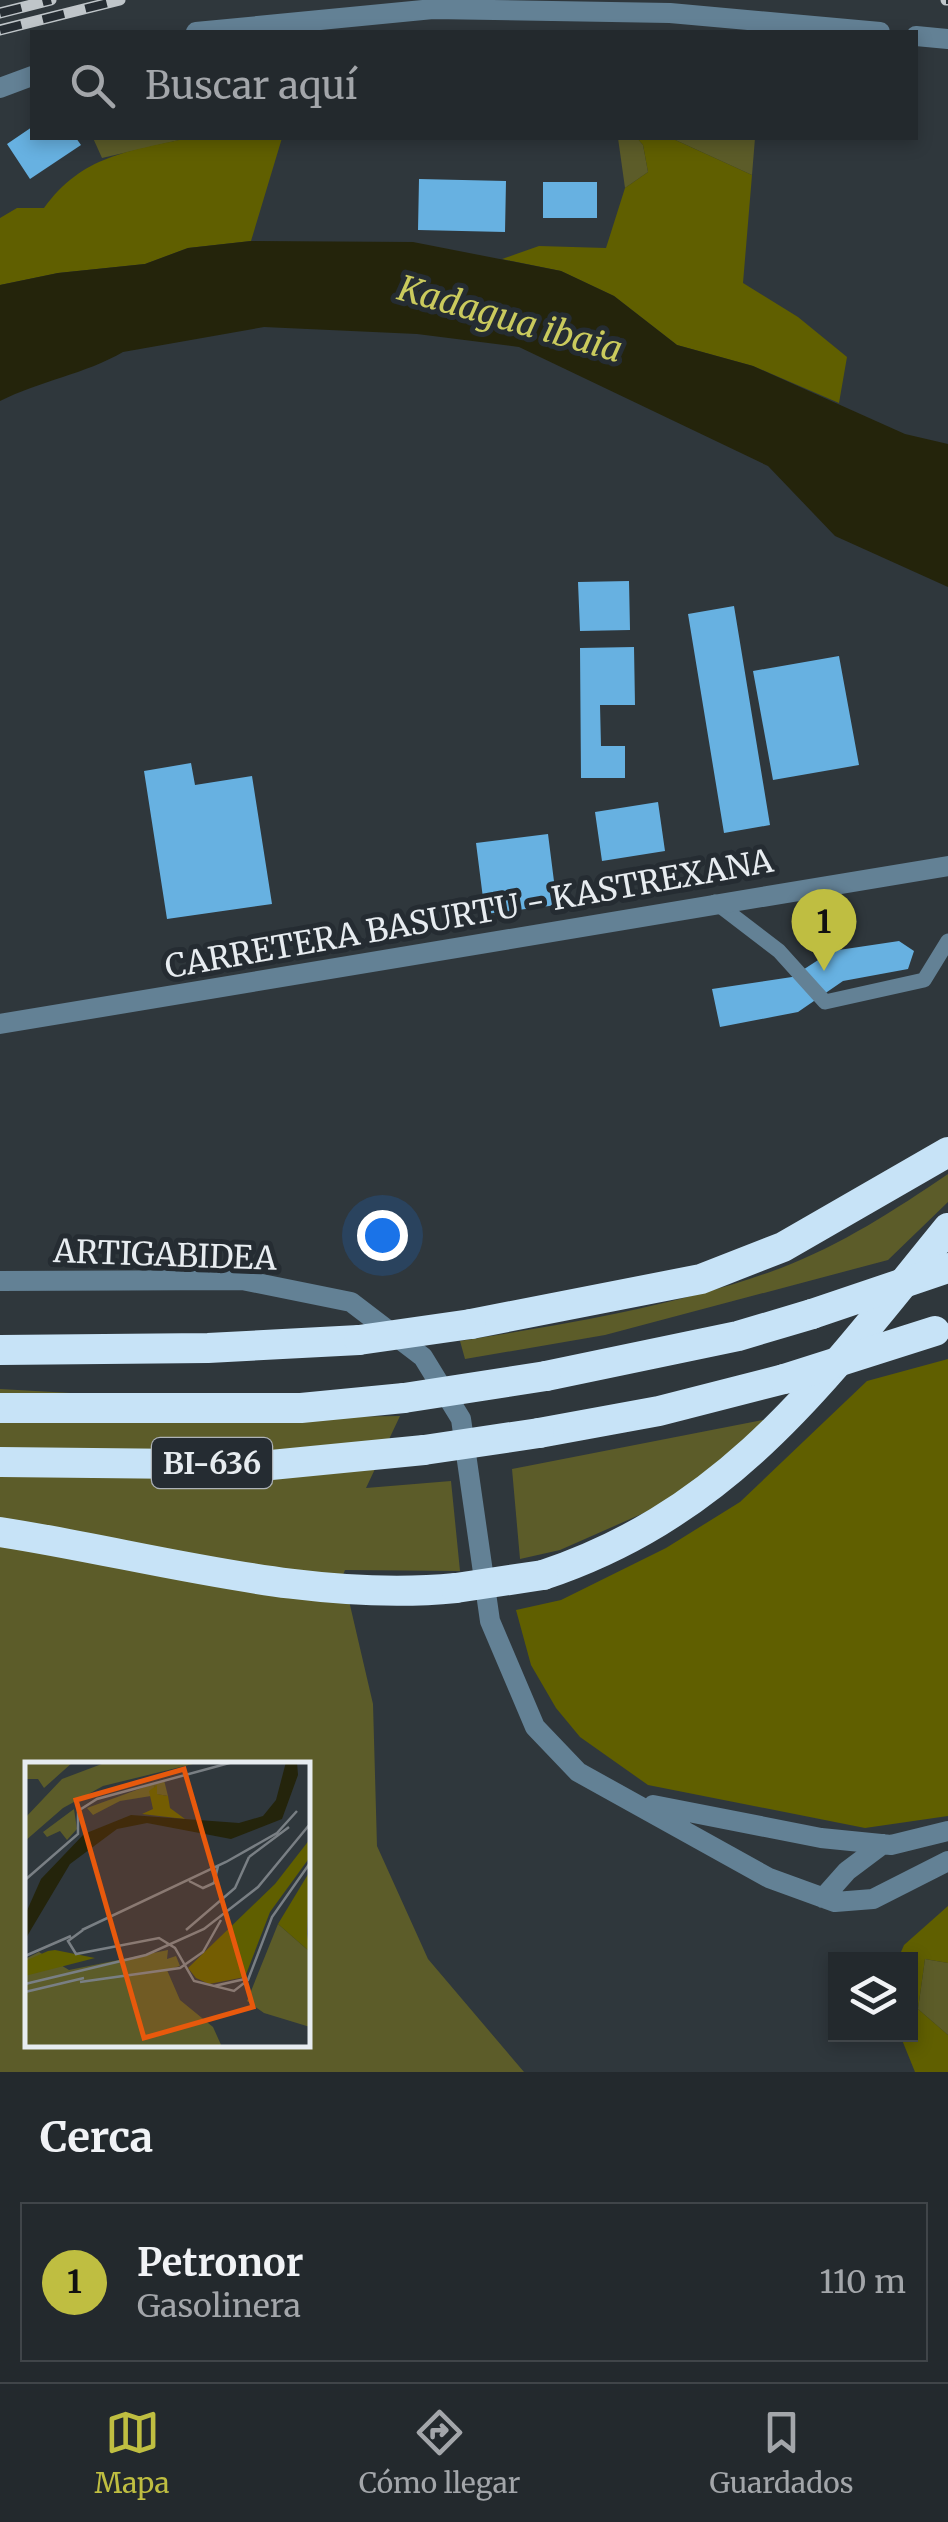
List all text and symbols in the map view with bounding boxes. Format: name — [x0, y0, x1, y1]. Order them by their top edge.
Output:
search box — [30, 30, 918, 140]
icon: search — [65, 58, 120, 113]
text: Buscar aquí — [145, 62, 357, 109]
water label: Kadagua ibaia — [392, 266, 627, 372]
street label: CARRETERA BASURTU - KASTREXANA — [162, 841, 776, 987]
pin: 1 — [792, 888, 856, 971]
your location — [357, 1210, 408, 1261]
street label: ARTIGABIDEA — [52, 1231, 278, 1279]
road number: BI-636 — [152, 1438, 272, 1488]
inset map — [25, 1762, 310, 2047]
map controls — [828, 1952, 918, 2042]
button: layers — [828, 1952, 918, 2042]
text: Cerca — [40, 2111, 153, 2163]
text: Petronor — [137, 2239, 303, 2286]
text: 1 — [67, 2262, 82, 2302]
text: 110 m — [819, 2262, 906, 2302]
text: Gasolinera — [137, 2286, 301, 2326]
tab: Mapa — [95, 2405, 170, 2501]
tab: Cómo llegar — [359, 2405, 520, 2501]
tab: Guardados — [709, 2405, 853, 2501]

